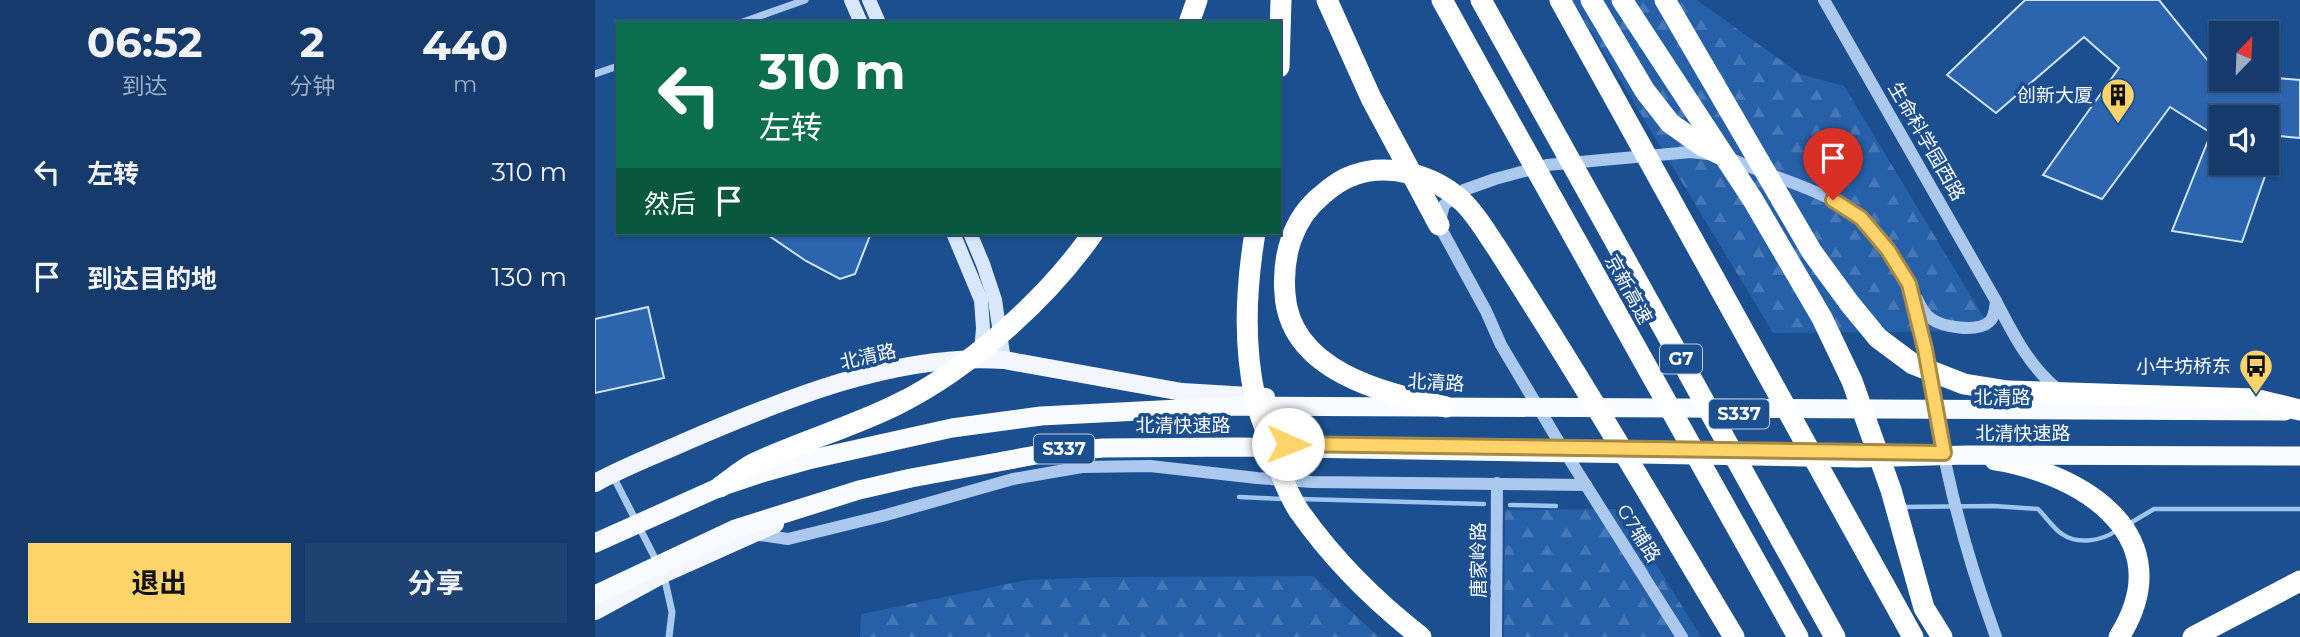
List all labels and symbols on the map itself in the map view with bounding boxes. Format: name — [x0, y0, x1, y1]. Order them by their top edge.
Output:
north arrow — [2209, 21, 2279, 91]
building icon: 创新大厦 — [2099, 76, 2137, 125]
street label: 生命科学园西路 — [1883, 78, 1970, 205]
place label: 创新大厦 — [2017, 84, 2093, 107]
pin — [1803, 128, 1863, 200]
street label: 京新高速 — [1600, 250, 1657, 328]
street label: 北清路 — [838, 339, 898, 374]
road number: G7 — [1660, 344, 1702, 374]
bus stop icon: 小牛坊桥东 — [2237, 347, 2275, 396]
place label: 小牛坊桥东 — [2136, 355, 2231, 378]
street label: 北清路 — [1407, 370, 1465, 395]
street label: 北清路 — [1973, 386, 2031, 409]
road number: S337 — [1709, 400, 1769, 428]
position arrow — [1251, 407, 1325, 481]
street label: 北清快速路 — [1135, 414, 1231, 437]
street label: 北清快速路 — [1975, 422, 2071, 445]
road number: S337 — [1034, 434, 1094, 463]
street label: G7辅路 — [1612, 500, 1665, 566]
street label: 唐家岭路 — [1467, 522, 1490, 598]

